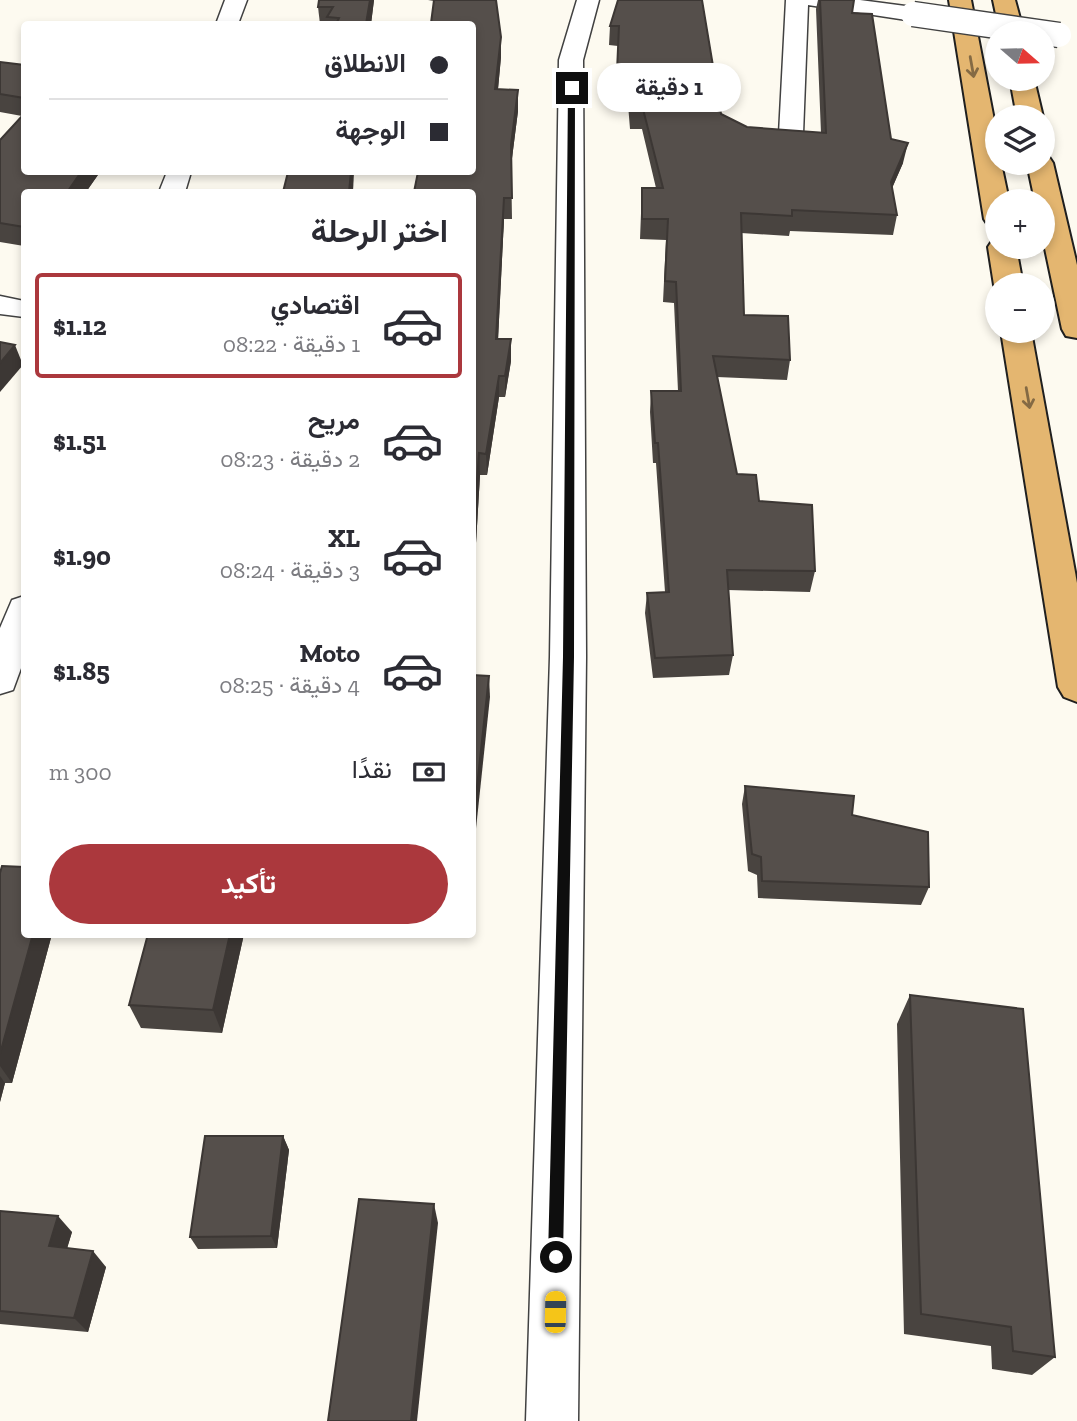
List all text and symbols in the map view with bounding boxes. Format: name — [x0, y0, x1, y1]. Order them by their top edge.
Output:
north arrow — [985, 21, 1055, 91]
map controls — [985, 21, 1055, 343]
text: الانطلاق — [324, 47, 406, 79]
one-way arrow — [966, 55, 979, 78]
callout: 1 دقيقة — [596, 64, 740, 112]
route end — [556, 72, 588, 104]
text: 1 دقيقة — [635, 73, 703, 101]
button: layers — [985, 105, 1055, 175]
text: الوجهة — [335, 114, 406, 146]
button: + — [985, 189, 1055, 259]
text: اختر الرحلة — [311, 212, 448, 250]
button: − — [985, 273, 1055, 343]
text: اقتصادي — [271, 289, 360, 321]
icon: car — [381, 294, 444, 357]
text: $1.12 — [53, 310, 107, 342]
text: 1 دقيقة · 08:22 — [223, 330, 360, 358]
one-way arrow — [1022, 386, 1035, 409]
text: مريح — [308, 404, 360, 436]
icon: car — [381, 409, 444, 472]
text: $1.51 — [53, 425, 106, 457]
text: 2 دقيقة · 08:23 — [220, 445, 360, 473]
text: XL — [328, 522, 360, 554]
icon: car — [381, 524, 444, 587]
text: $1.90 — [53, 540, 111, 572]
text: 3 دقيقة · 08:24 — [220, 556, 360, 584]
text: Moto — [300, 637, 360, 669]
icon: car — [381, 639, 444, 702]
text: $1.85 — [53, 655, 110, 687]
text: 4 دقيقة · 08:25 — [219, 671, 360, 699]
text: نقدًا — [352, 753, 392, 785]
icon: cash — [410, 753, 448, 791]
text: 300 m — [49, 758, 112, 786]
button: تأكيد — [49, 844, 448, 924]
route start — [540, 1241, 572, 1273]
car — [545, 1291, 566, 1333]

